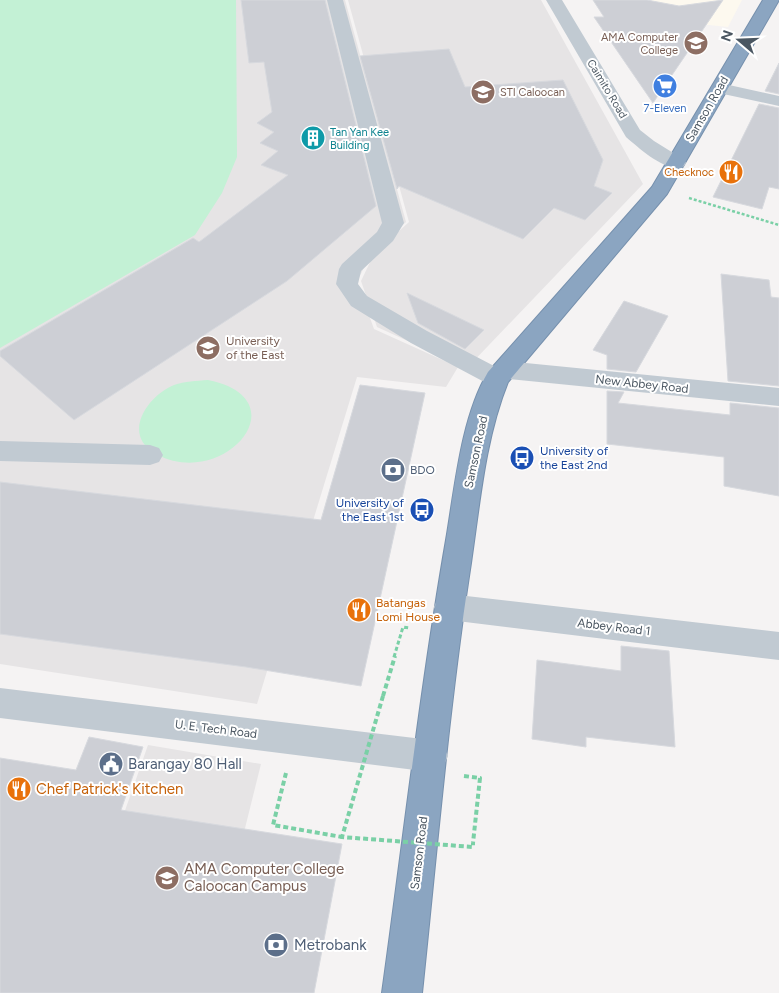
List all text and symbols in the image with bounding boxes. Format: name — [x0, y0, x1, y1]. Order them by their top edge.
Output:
north arrow — [714, 15, 764, 65]
text: N — [717, 28, 737, 44]
school or university icon: AMA Computer College — [683, 30, 709, 56]
place label: AMA Computer College — [601, 31, 678, 57]
street label: Caimito Road — [584, 57, 630, 121]
supermarket icon: 7-Eleven — [652, 73, 678, 99]
street label: Samson Road — [683, 74, 731, 144]
school or university icon: STI Caloocan — [470, 79, 496, 105]
place label: STI Caloocan — [500, 86, 565, 99]
place label: 7-Eleven — [643, 102, 687, 115]
building icon: Tan Yan Kee Building — [300, 125, 326, 151]
place label: Tan Yan Kee Building — [330, 126, 389, 152]
restaurant icon: Checknoc — [718, 159, 744, 185]
place label: Checknoc — [664, 166, 714, 179]
place label: University of the East — [226, 334, 285, 362]
school or university icon: University of the East — [195, 335, 221, 361]
street label: New Abbey Road — [595, 372, 689, 396]
street label: Samson Road — [462, 415, 490, 489]
place label: University of the East 2nd — [540, 444, 609, 472]
bus stop icon: University of the East 2nd — [509, 445, 535, 471]
bank icon: BDO — [380, 457, 406, 483]
place label: BDO — [410, 463, 435, 477]
place label: University of the East 1st — [336, 496, 405, 524]
bus stop icon: University of the East 1st — [409, 497, 435, 523]
place label: Batangas Lomi House — [376, 596, 440, 624]
restaurant icon: Batangas Lomi House — [346, 597, 372, 623]
street label: Abbey Road 1 — [577, 616, 651, 638]
street label: U. E. Tech Road — [174, 717, 258, 741]
public building icon: Barangay 80 Hall — [98, 751, 124, 777]
place label: Barangay 80 Hall — [128, 755, 242, 773]
restaurant icon: Chef Patrick's Kitchen — [6, 776, 32, 802]
place label: Chef Patrick's Kitchen — [36, 780, 183, 798]
street label: Samson Road — [408, 816, 430, 890]
place label: AMA Computer College Caloocan Campus — [184, 860, 344, 895]
school or university icon: AMA Computer College Caloocan Campus — [154, 865, 180, 891]
bank icon: Metrobank — [263, 932, 289, 958]
place label: Metrobank — [294, 936, 367, 954]

